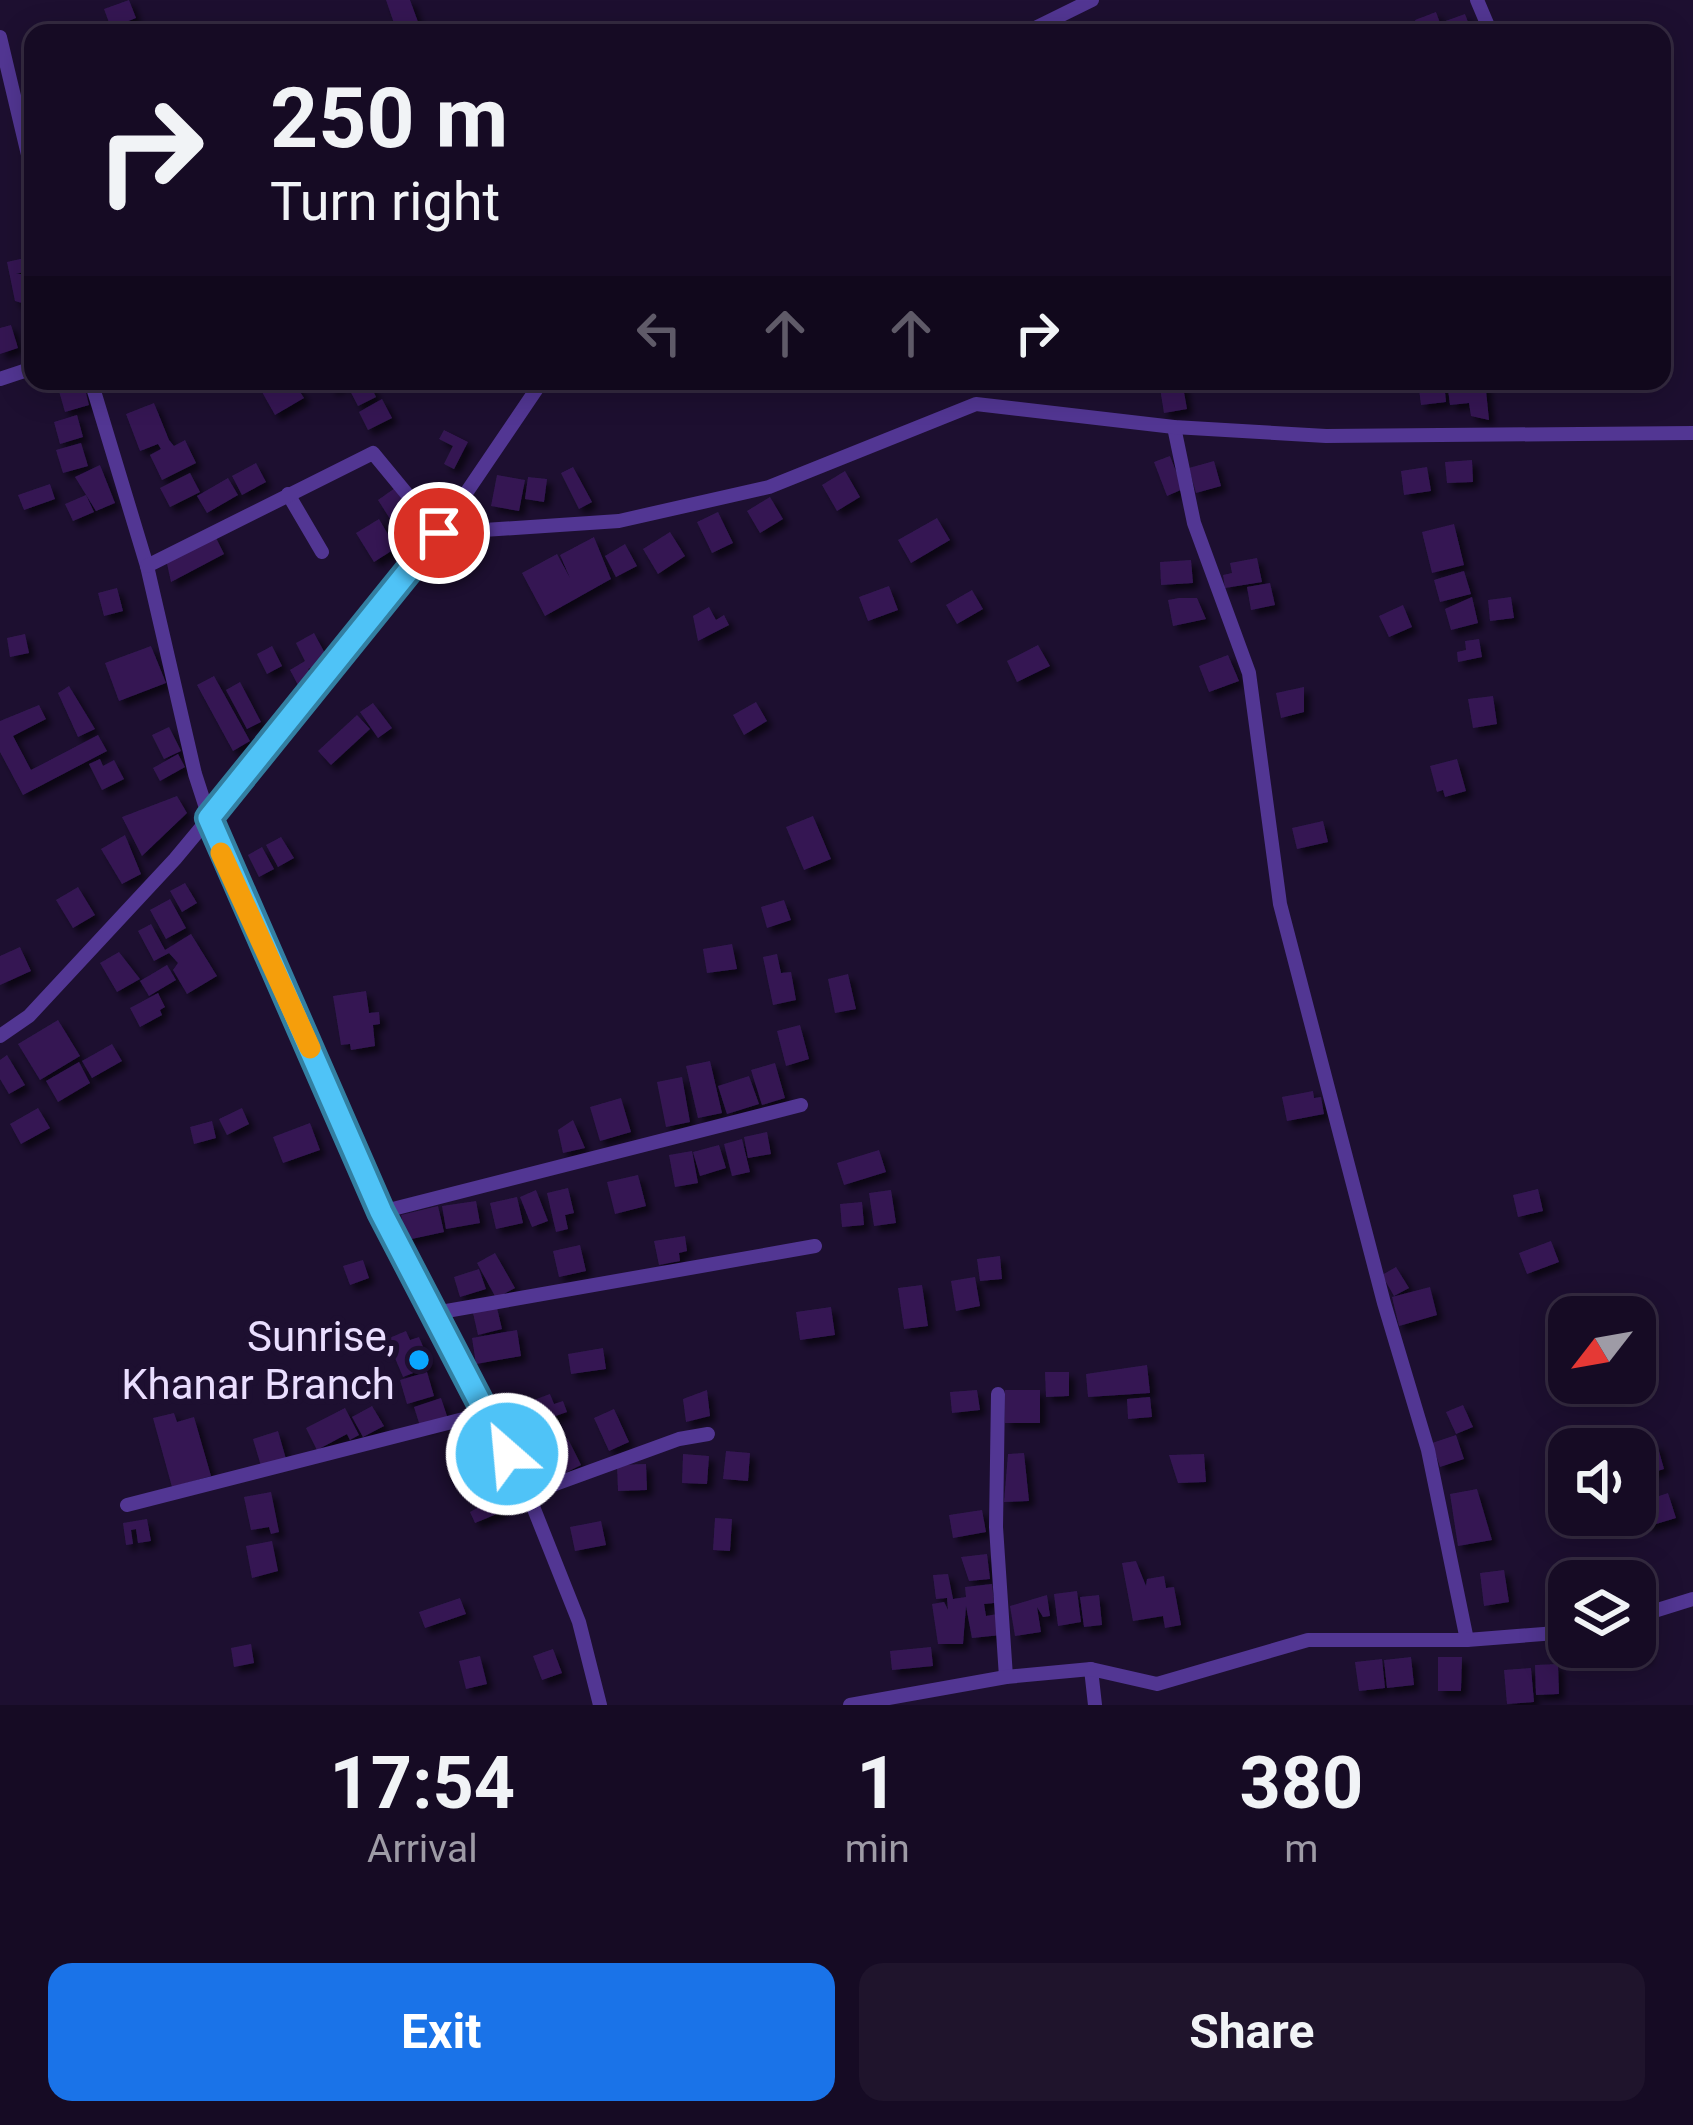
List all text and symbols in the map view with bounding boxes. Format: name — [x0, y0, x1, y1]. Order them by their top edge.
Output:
text: 250 m — [270, 69, 508, 168]
icon: right — [72, 72, 228, 228]
text: Turn right — [270, 170, 500, 233]
icon: left — [626, 300, 692, 366]
icon: ahead — [752, 300, 818, 366]
icon: ahead — [878, 300, 944, 366]
icon: right — [1004, 300, 1070, 366]
pin — [388, 482, 490, 584]
icon: arrive — [406, 500, 472, 566]
north arrow — [1548, 1296, 1656, 1404]
map controls — [1548, 1296, 1656, 1668]
place label: Sunrise, Khanar Branch — [121, 1312, 395, 1409]
marker: Sunrise, Khanar Branch — [406, 1347, 432, 1373]
position arrow — [444, 1391, 570, 1517]
button: sound — [1548, 1428, 1656, 1536]
button: layers — [1548, 1560, 1656, 1668]
text: 17:54 — [330, 1741, 515, 1826]
text: 1 — [857, 1741, 898, 1826]
text: 380 — [1239, 1741, 1363, 1826]
text: Arrival — [367, 1826, 478, 1872]
text: min — [845, 1826, 910, 1872]
text: m — [1284, 1826, 1319, 1872]
button: Exit — [48, 1963, 835, 2101]
button: Share — [859, 1963, 1645, 2101]

